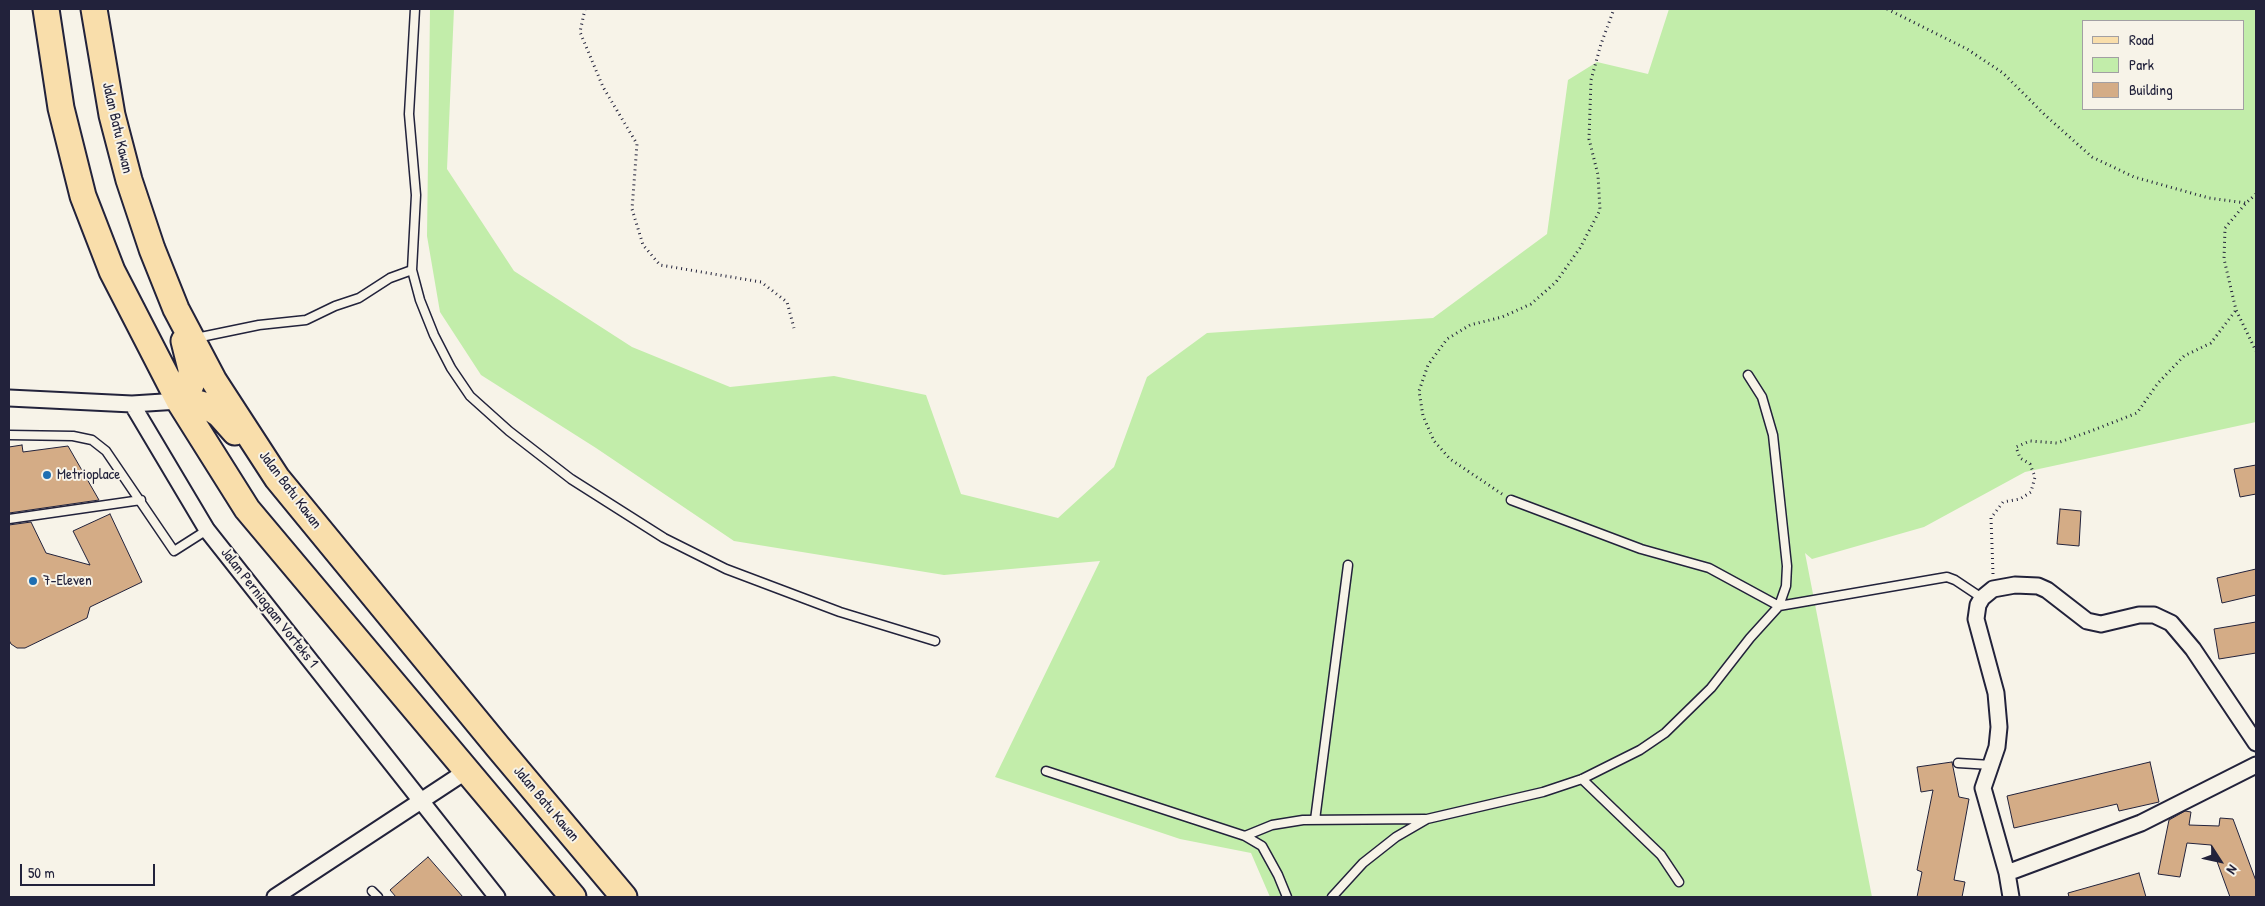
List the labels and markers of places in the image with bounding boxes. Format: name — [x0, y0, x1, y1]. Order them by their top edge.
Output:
place label: Metrioplace — [57, 466, 120, 484]
marker: Metrioplace — [41, 469, 53, 481]
place label: 7-Eleven — [43, 572, 92, 590]
marker: 7-Eleven — [27, 575, 39, 587]

